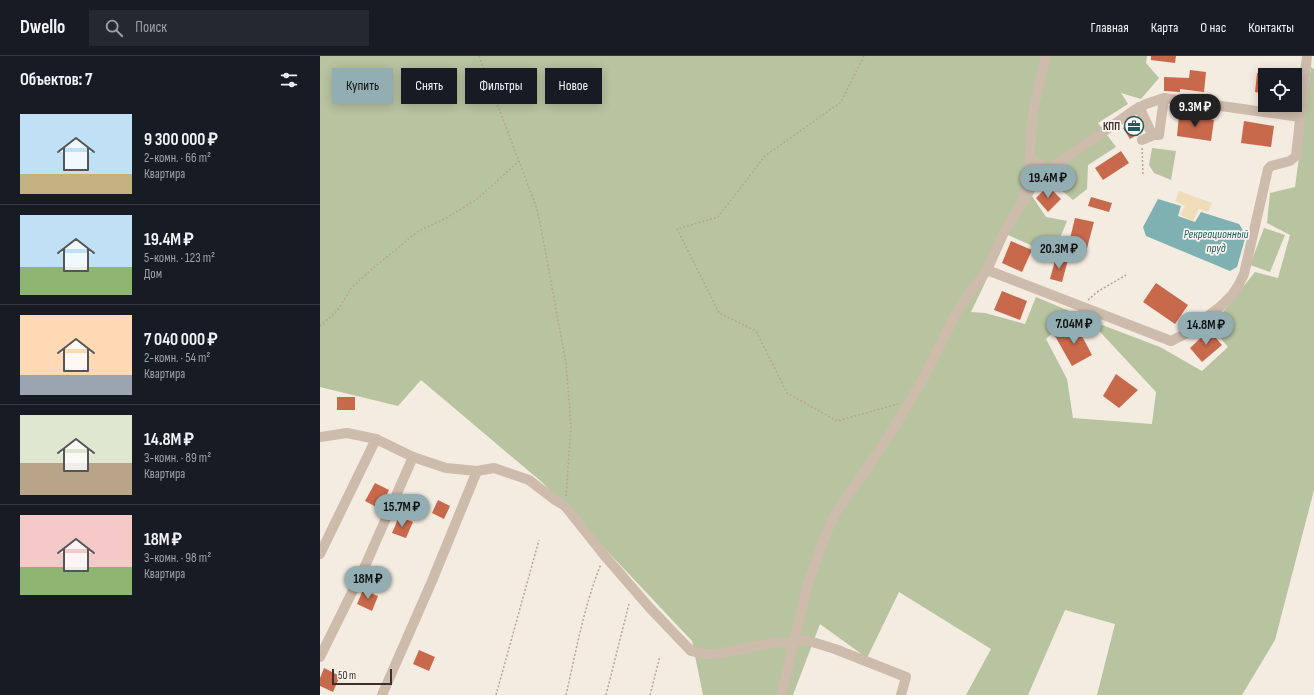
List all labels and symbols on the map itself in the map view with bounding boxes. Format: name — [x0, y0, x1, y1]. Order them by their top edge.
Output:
pin: 9.3M ₽ — [1162, 94, 1228, 128]
office icon: КПП — [1123, 115, 1145, 137]
place label: КПП — [1103, 120, 1120, 133]
pin: 19.4M ₽ — [1011, 165, 1085, 199]
water label: Рекреационный пруд — [1184, 227, 1248, 256]
pin: 20.3M ₽ — [1022, 236, 1096, 270]
pin: 7.04M ₽ — [1037, 311, 1111, 345]
pin: 14.8M ₽ — [1169, 312, 1243, 346]
pin: 15.7M ₽ — [365, 494, 439, 528]
pin: 18M ₽ — [340, 566, 396, 600]
scale bar — [332, 667, 392, 686]

